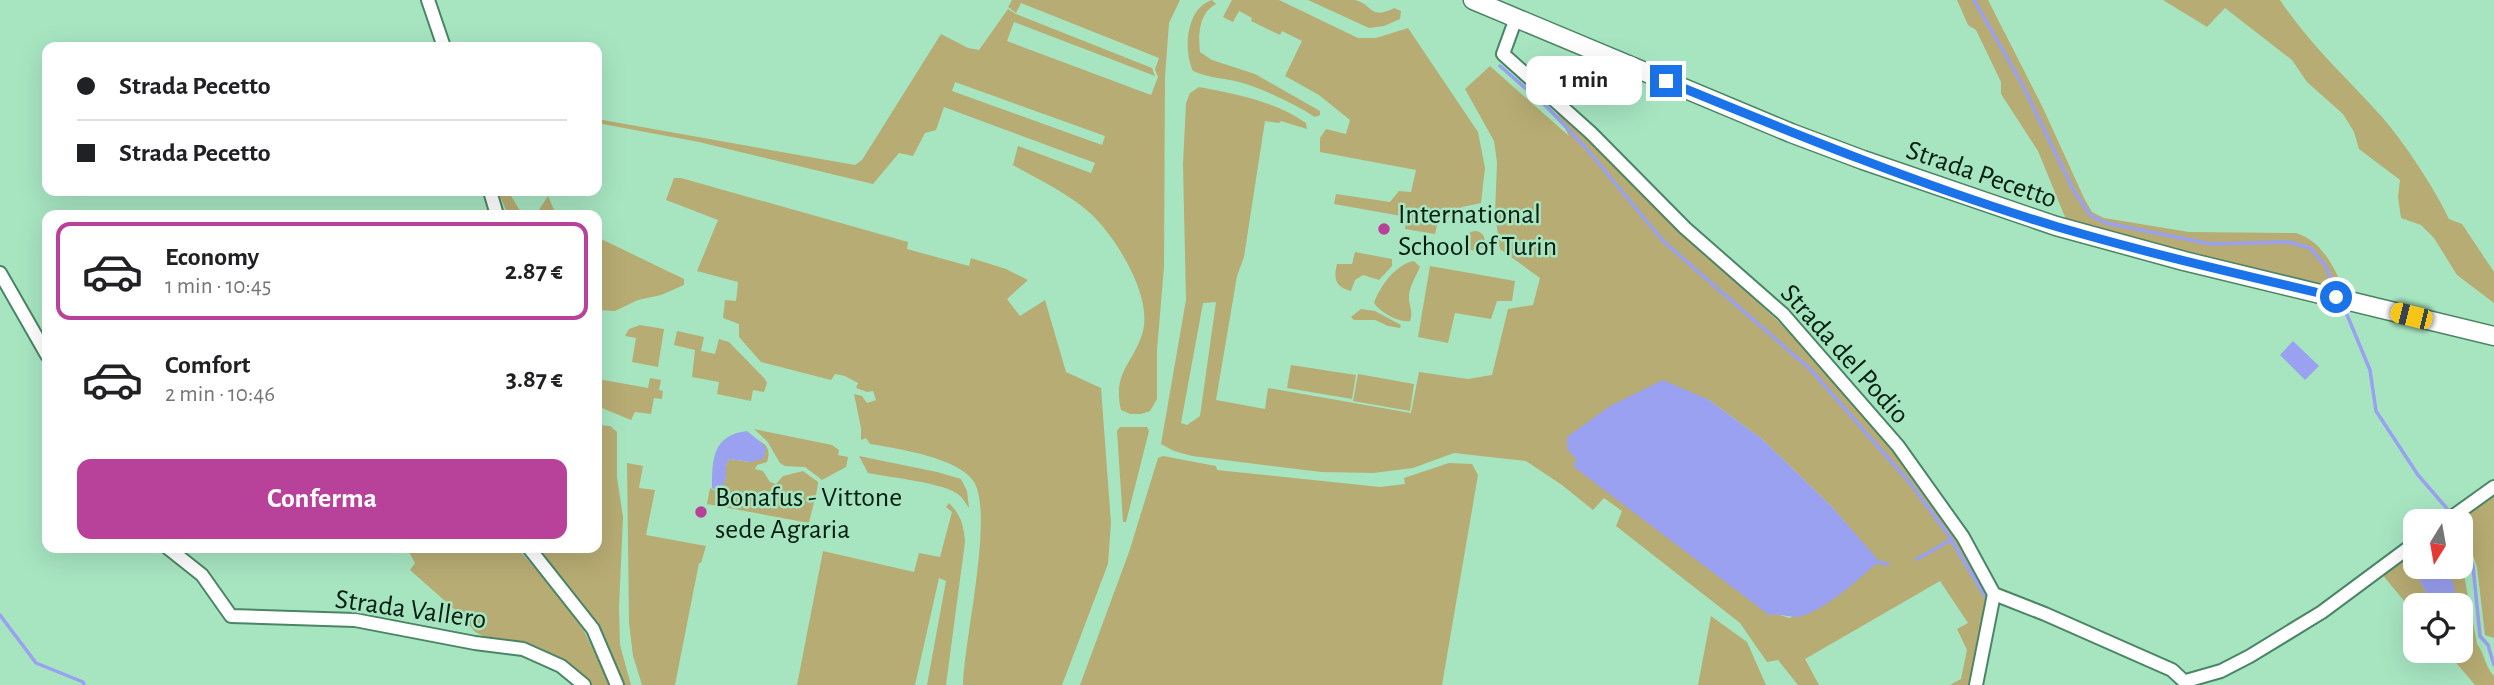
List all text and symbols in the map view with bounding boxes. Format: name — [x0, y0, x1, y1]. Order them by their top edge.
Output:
callout: 1 min — [1526, 56, 1642, 106]
route end — [1650, 65, 1682, 97]
text: 1 min — [1560, 69, 1608, 92]
text: Strada Pecetto — [119, 73, 271, 99]
street label: Strada Pecetto — [1903, 136, 2060, 214]
text: Strada Pecetto — [119, 140, 271, 166]
place label: International School of Turin — [1398, 201, 1557, 261]
marker: International School of Turin — [1376, 221, 1392, 237]
icon: car — [81, 240, 144, 303]
text: Economy — [165, 244, 259, 270]
text: 2.87 € — [505, 258, 563, 284]
text: 1 min · 10:45 — [165, 275, 271, 298]
street label: Strada del Podio — [1775, 279, 1914, 429]
route start — [2320, 281, 2352, 313]
car — [2389, 301, 2434, 331]
icon: car — [81, 348, 144, 411]
text: Comfort — [165, 352, 250, 378]
text: 3.87 € — [506, 366, 563, 392]
text: 2 min · 10:46 — [165, 383, 275, 406]
button: Conferma — [77, 459, 567, 539]
place label: Bonafus - Vittone sede Agraria — [715, 484, 902, 544]
marker: Bonafus - Vittone sede Agraria — [693, 504, 709, 520]
north arrow — [2403, 509, 2473, 579]
map controls — [2403, 509, 2473, 663]
street label: Strada Vallero — [333, 585, 488, 634]
button: locate — [2403, 593, 2473, 663]

